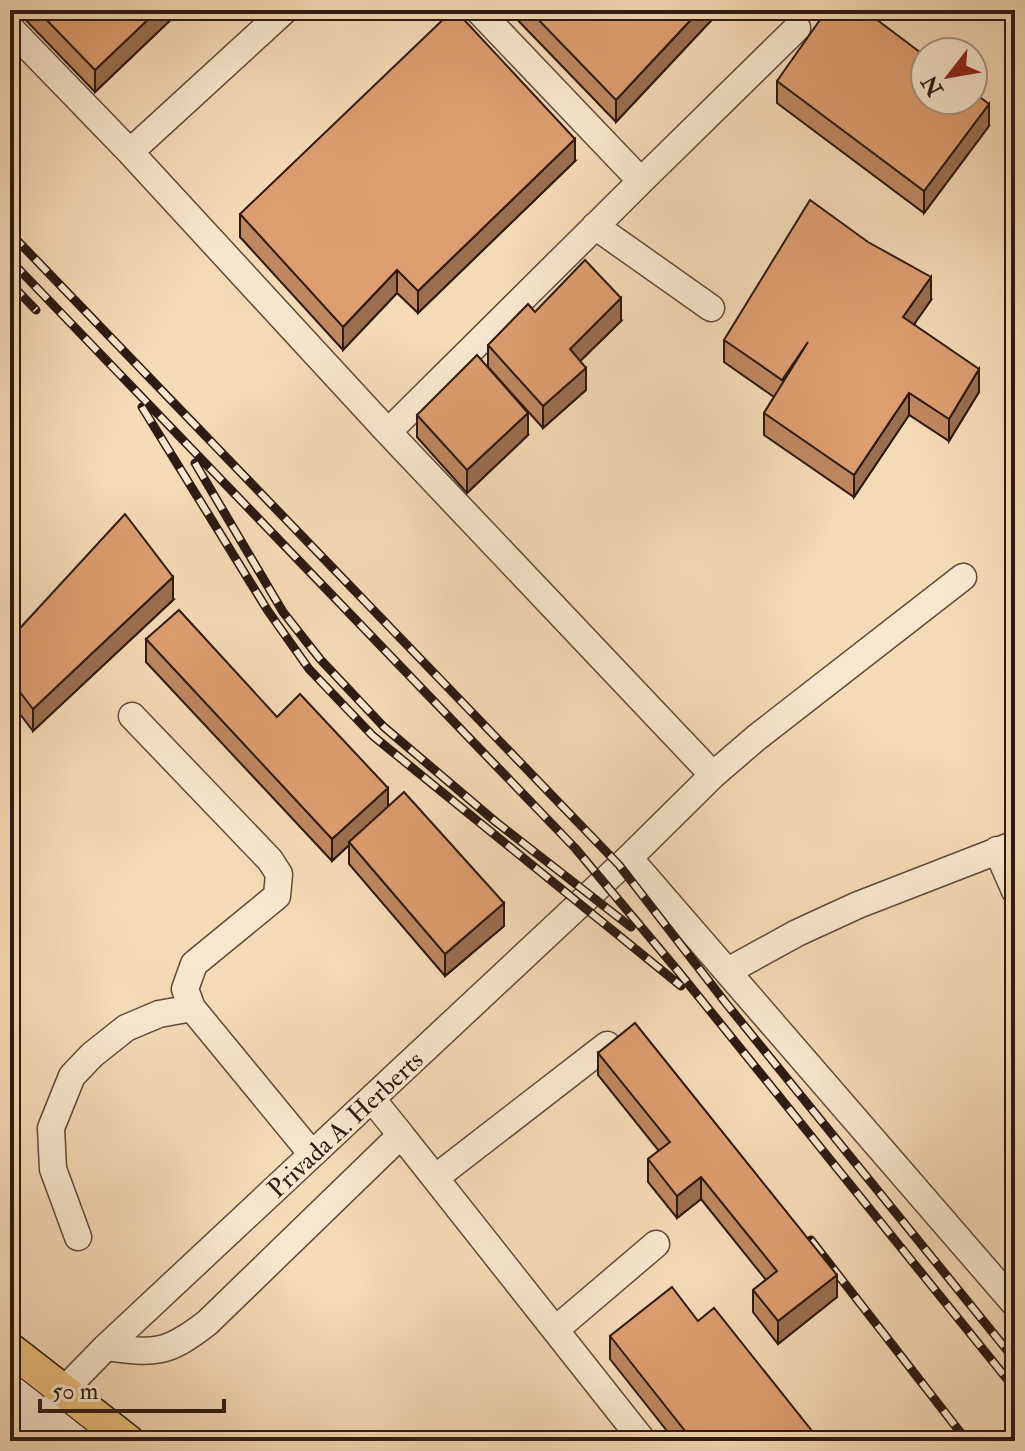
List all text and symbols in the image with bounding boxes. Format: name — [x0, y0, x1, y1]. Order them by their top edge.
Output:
north arrow — [909, 36, 989, 116]
text: N — [915, 70, 950, 102]
street label: Privada A. Herberts — [261, 1044, 430, 1205]
scale bar — [40, 1363, 224, 1413]
text: 50 m — [52, 1376, 99, 1407]

